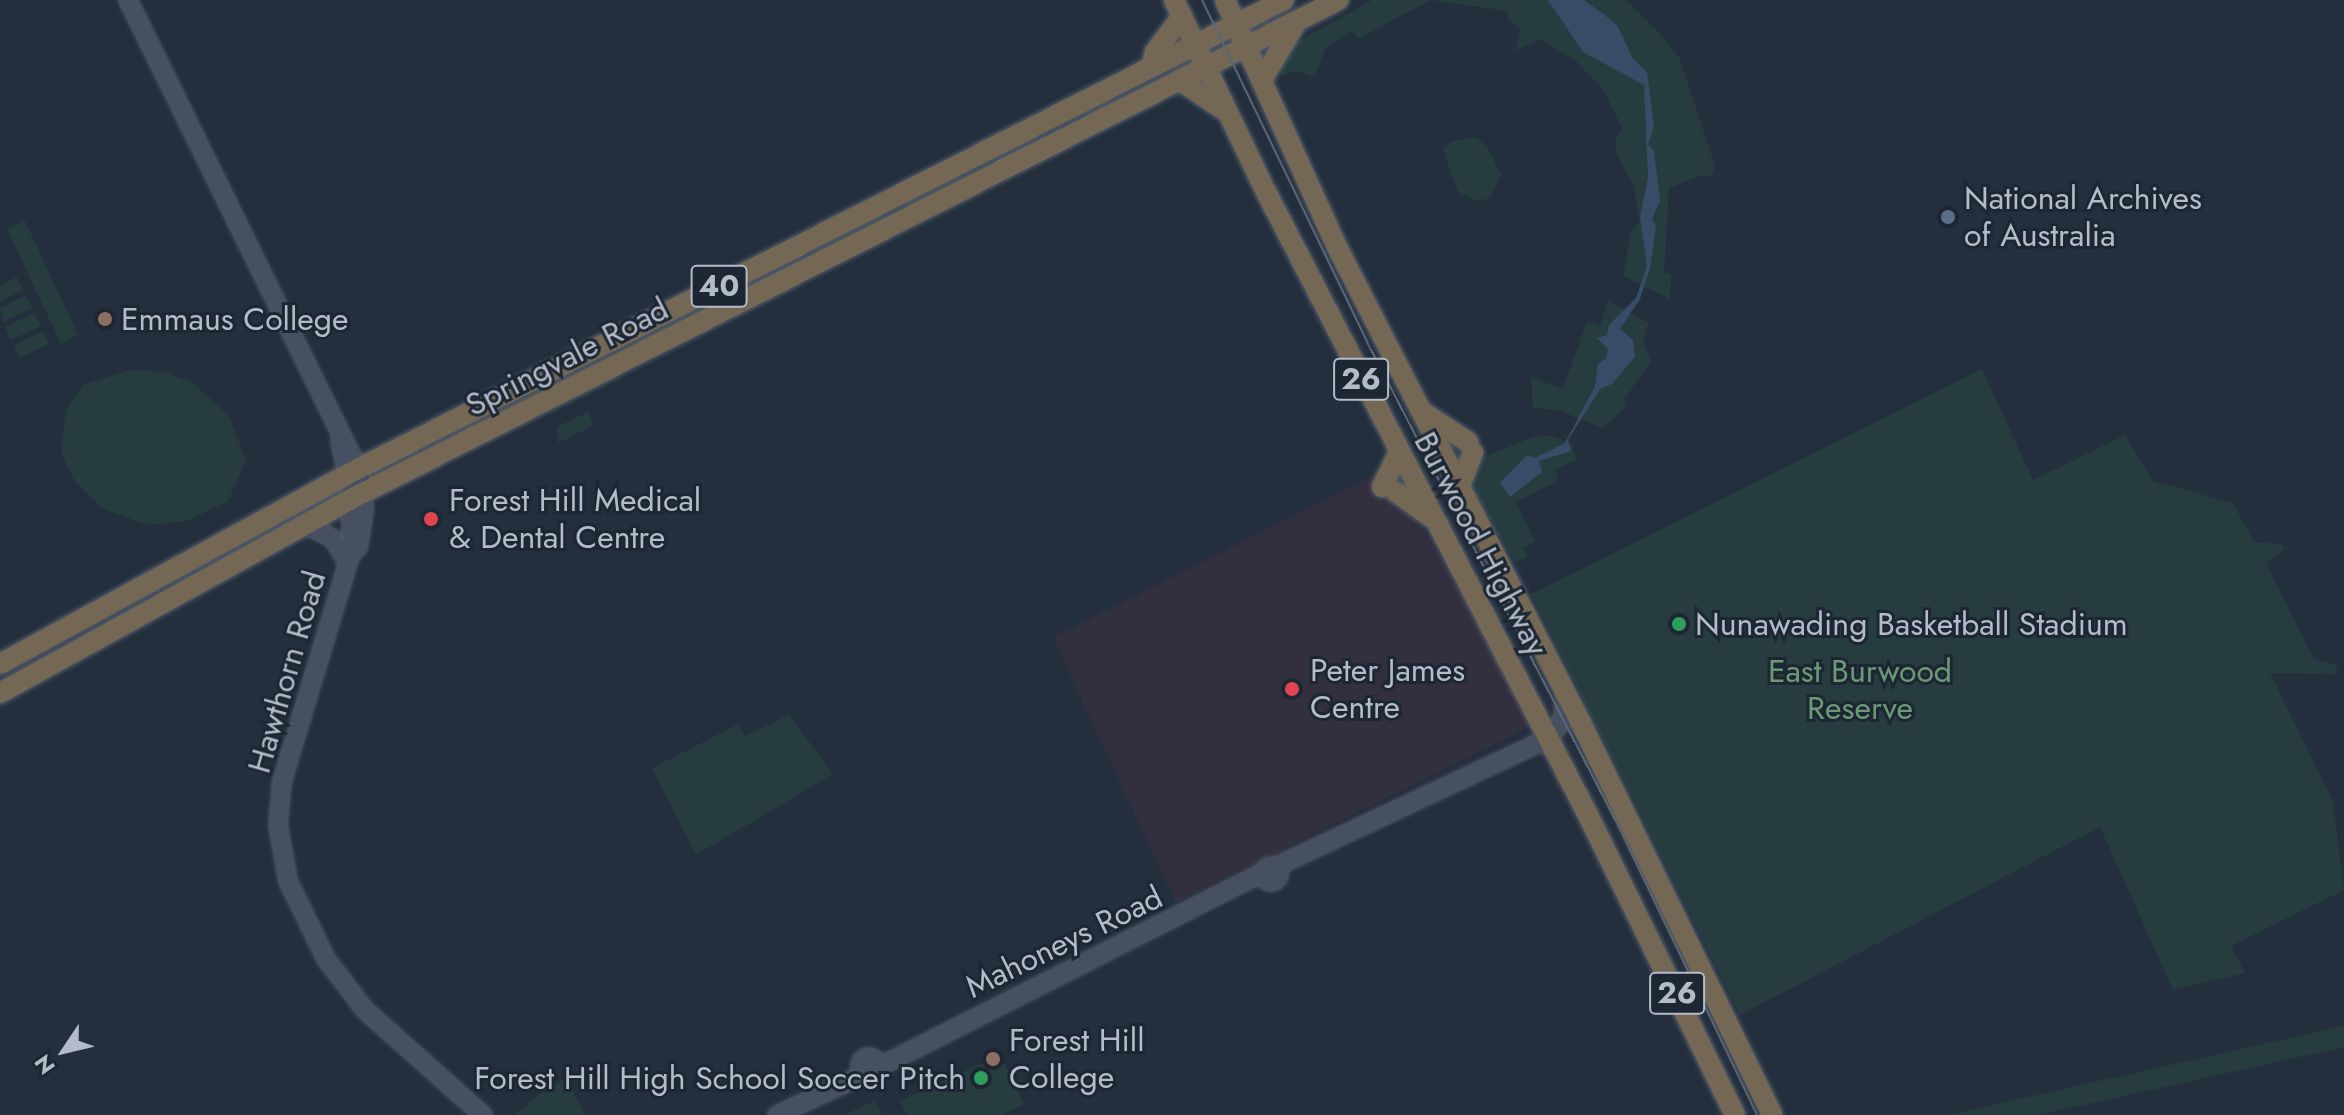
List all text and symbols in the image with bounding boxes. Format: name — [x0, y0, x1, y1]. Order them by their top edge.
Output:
place label: National Archives of Australia — [1964, 180, 2202, 255]
marker: National Archives of Australia — [1939, 208, 1957, 226]
road number: 40 — [689, 260, 749, 312]
street label: Springvale Road — [459, 289, 675, 425]
place label: Emmaus College — [121, 300, 349, 338]
marker: Emmaus College — [96, 310, 114, 328]
road number: 26 — [1333, 353, 1389, 405]
street label: Burwood Highway — [1406, 426, 1556, 662]
place label: Forest Hill Medical & Dental Centre — [449, 482, 701, 557]
marker: Forest Hill Medical & Dental Centre — [420, 508, 442, 530]
street label: Hawthorn Road — [240, 567, 334, 777]
place label: Nunawading Basketball Stadium — [1695, 605, 2128, 643]
marker: Nunawading Basketball Stadium — [1670, 615, 1688, 633]
place label: Peter James Centre — [1310, 652, 1465, 727]
park label: East Burwood Reserve — [1768, 653, 1952, 728]
marker: Peter James Centre — [1281, 678, 1303, 700]
street label: Mahoneys Road — [959, 878, 1169, 1006]
road number: 26 — [1649, 967, 1705, 1019]
north arrow — [24, 1011, 104, 1091]
place label: Forest Hill College — [1009, 1022, 1145, 1097]
text: N — [26, 1048, 62, 1081]
marker: Forest Hill College — [984, 1050, 1002, 1068]
place label: Forest Hill High School Soccer Pitch — [474, 1059, 965, 1097]
marker: Forest Hill High School Soccer Pitch — [972, 1069, 990, 1087]

